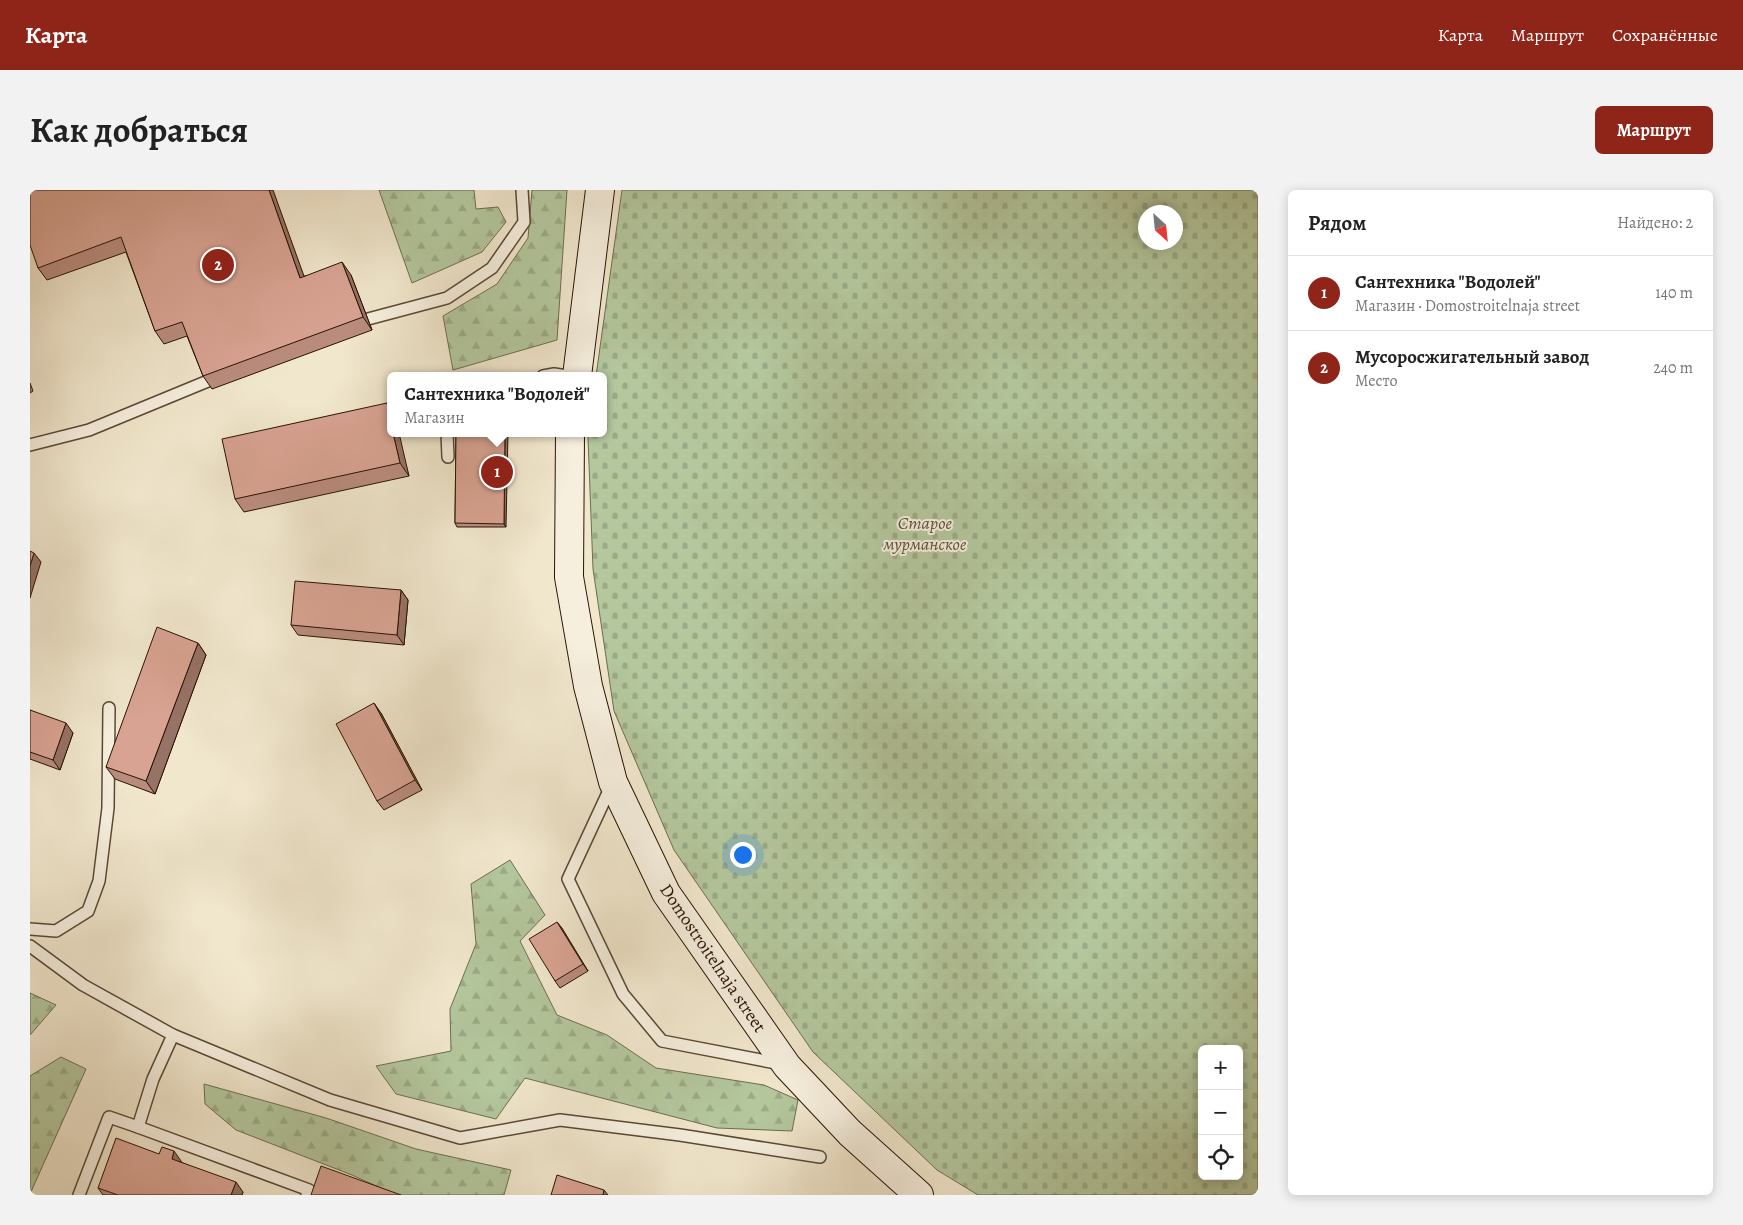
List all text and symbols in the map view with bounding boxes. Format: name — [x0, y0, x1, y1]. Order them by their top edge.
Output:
text: Карта — [25, 19, 87, 51]
text: Карта — [1438, 23, 1483, 47]
text: Маршрут — [1511, 23, 1584, 47]
text: Сохранённые — [1612, 23, 1718, 47]
text: Как добраться — [30, 106, 248, 154]
button: Маршрут — [1595, 106, 1713, 154]
north arrow — [1138, 205, 1183, 250]
text: Рядом — [1308, 209, 1366, 237]
text: Найдено: 2 — [1617, 212, 1693, 234]
pin: 2 — [202, 246, 234, 284]
text: Сантехника "Водолей" — [1355, 269, 1541, 295]
text: 1 — [1321, 282, 1327, 304]
text: 140 m — [1655, 282, 1693, 304]
text: Магазин · Domostroitelnaja street — [1355, 295, 1580, 317]
text: Мусоросжигательный завод — [1355, 344, 1589, 370]
text: 2 — [1320, 357, 1328, 379]
text: 240 m — [1653, 357, 1693, 379]
text: Место — [1355, 370, 1398, 392]
popup — [387, 372, 607, 437]
text: Сантехника "Водолей" — [404, 381, 590, 407]
text: Магазин — [404, 407, 465, 429]
pin: 1 — [481, 453, 513, 491]
park label: Старое мурманское — [882, 511, 967, 556]
your location — [730, 842, 756, 868]
street label: Domostroitelnaja street — [654, 879, 772, 1037]
map controls — [1198, 1045, 1243, 1180]
button: + — [1198, 1045, 1243, 1090]
button: − — [1198, 1090, 1243, 1135]
button: locate — [1198, 1135, 1243, 1180]

